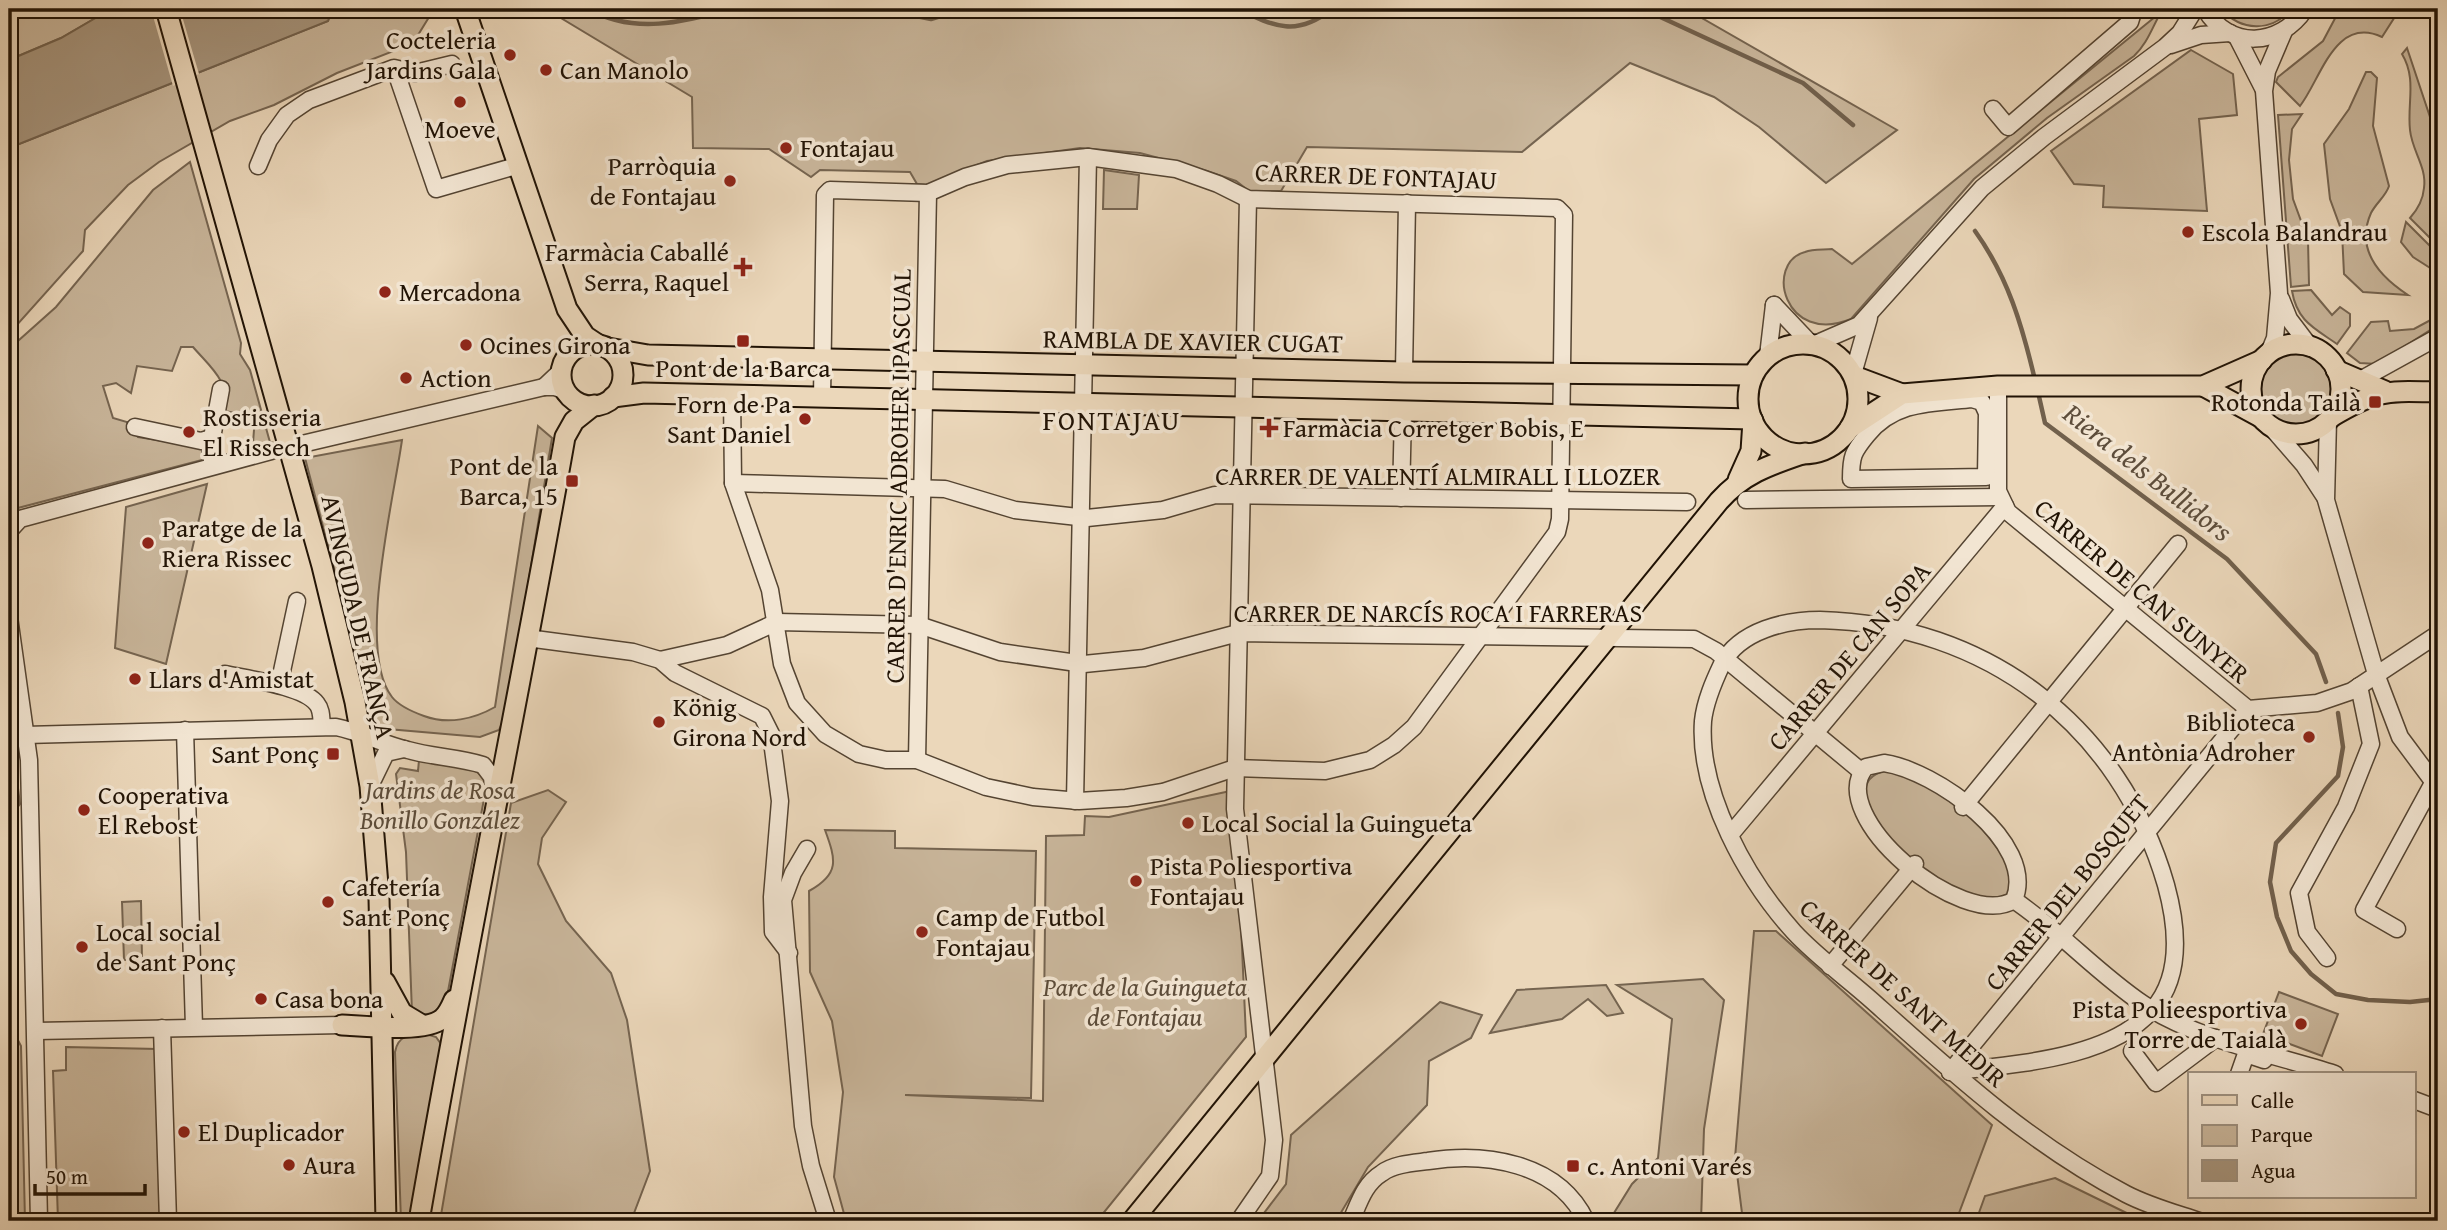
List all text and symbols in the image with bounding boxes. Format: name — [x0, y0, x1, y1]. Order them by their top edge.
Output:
place label: Cocteleria Jardins Gala — [363, 20, 497, 89]
marker: Cocteleria Jardins Gala — [502, 47, 518, 63]
place label: Can Manolo — [560, 50, 689, 89]
marker: Can Manolo — [538, 62, 554, 78]
marker: Moeve — [452, 94, 468, 110]
place label: Moeve — [424, 109, 496, 148]
place label: Fontajau — [800, 128, 894, 167]
marker: Fontajau — [778, 140, 794, 156]
place label: Parròquia de Fontajau — [590, 146, 717, 215]
street label: CARRER DE FONTAJAU — [1254, 152, 1498, 199]
marker: Parròquia de Fontajau — [722, 173, 738, 189]
place label: Escola Balandrau — [2202, 212, 2388, 251]
marker: Escola Balandrau — [2180, 224, 2196, 240]
place label: Farmàcia Caballé Serra, Raquel — [545, 232, 729, 301]
marker: Farmàcia Caballé Serra, Raquel — [735, 259, 751, 275]
street label: CARRER D'ENRIC ADROHER I PASCUAL — [874, 268, 921, 684]
place label: Mercadona — [399, 272, 521, 311]
marker: Mercadona — [377, 284, 393, 300]
street label: RAMBLA DE XAVIER CUGAT — [1043, 318, 1344, 363]
place label: Ocines Girona — [480, 325, 631, 364]
marker: Pont de la Barca — [735, 333, 751, 349]
marker: Ocines Girona — [458, 337, 474, 353]
place label: Pont de la Barca — [655, 348, 831, 387]
place label: Action — [420, 358, 492, 397]
marker: Action — [398, 370, 414, 386]
place label: Rotonda Tailà — [2211, 382, 2362, 421]
place label: Forn de Pa Sant Daniel — [667, 384, 792, 453]
water label: Riera dels Bullidors — [2054, 392, 2241, 551]
marker: Rotonda Tailà — [2367, 394, 2383, 410]
place label: Rostisseria El Rissech — [203, 397, 322, 466]
district label: FONTAJAU — [1042, 399, 1182, 440]
place label: Farmàcia Corretger Bobis, E — [1283, 408, 1584, 447]
marker: Forn de Pa Sant Daniel — [797, 411, 813, 427]
marker: Farmàcia Corretger Bobis, E — [1261, 420, 1277, 436]
marker: Rostisseria El Rissech — [181, 424, 197, 440]
place label: Pont de la Barca, 15 — [450, 446, 559, 515]
street label: CARRER DE VALENTÍ ALMIRALL I LLOZER — [1215, 456, 1661, 495]
marker: Pont de la Barca, 15 — [564, 473, 580, 489]
street label: CARRER DE CAN SUNYER — [2026, 489, 2258, 692]
street label: AVINGUDA DE FRANÇA — [311, 491, 406, 743]
place label: Paratge de la Riera Rissec — [162, 508, 303, 577]
marker: Paratge de la Riera Rissec — [140, 535, 156, 551]
street label: CARRER DE CAN SOPA — [1758, 553, 1940, 759]
street label: CARRER DE NARCÍS ROCA I FARRERAS — [1234, 593, 1642, 632]
place label: Llars d'Amistat — [149, 659, 314, 698]
marker: Llars d'Amistat — [127, 671, 143, 687]
place label: König Girona Nord — [673, 687, 807, 756]
place label: Biblioteca Antònia Adroher — [2112, 702, 2296, 771]
marker: König Girona Nord — [651, 714, 667, 730]
marker: Biblioteca Antònia Adroher — [2301, 729, 2317, 745]
place label: Sant Ponç — [211, 734, 319, 773]
marker: Sant Ponç — [325, 746, 341, 762]
park label: Jardins de Rosa Bonillo González — [359, 770, 520, 839]
place label: Cooperativa El Rebost — [98, 775, 230, 844]
street label: CARRER DEL BOSQUET — [1975, 784, 2159, 999]
marker: Cooperativa El Rebost — [76, 802, 92, 818]
place label: Local Social la Guingueta — [1202, 803, 1473, 842]
marker: Local Social la Guingueta — [1180, 815, 1196, 831]
place label: Pista Poliesportiva Fontajau — [1150, 846, 1353, 915]
place label: Cafetería Sant Ponç — [342, 867, 450, 936]
marker: Pista Poliesportiva Fontajau — [1128, 873, 1144, 889]
street label: CARRER DE SANT MEDIR — [1791, 889, 2015, 1096]
marker: Cafetería Sant Ponç — [320, 894, 336, 910]
place label: Camp de Futbol Fontajau — [936, 897, 1105, 966]
place label: Local social de Sant Ponç — [96, 912, 236, 981]
marker: Camp de Futbol Fontajau — [914, 924, 930, 940]
marker: Local social de Sant Ponç — [74, 939, 90, 955]
park label: Parc de la Guingueta de Fontajau — [1042, 967, 1247, 1036]
place label: Casa bona — [275, 979, 384, 1018]
place label: Pista Polieesportiva Torre de Taialà — [2072, 989, 2288, 1058]
marker: Casa bona — [253, 991, 269, 1007]
marker: Pista Polieesportiva Torre de Taialà — [2293, 1016, 2309, 1032]
legend — [2188, 1072, 2416, 1198]
text: Calle — [2251, 1085, 2294, 1116]
place label: El Duplicador — [198, 1112, 345, 1151]
text: Parque — [2251, 1119, 2313, 1150]
marker: El Duplicador — [176, 1124, 192, 1140]
place label: Aura — [303, 1145, 356, 1184]
place label: c. Antoni Varés — [1587, 1146, 1752, 1185]
scale bar — [35, 1153, 145, 1197]
text: Agua — [2251, 1155, 2296, 1186]
marker: Aura — [281, 1157, 297, 1173]
marker: c. Antoni Varés — [1565, 1158, 1581, 1174]
text: 50 m — [46, 1161, 88, 1192]

